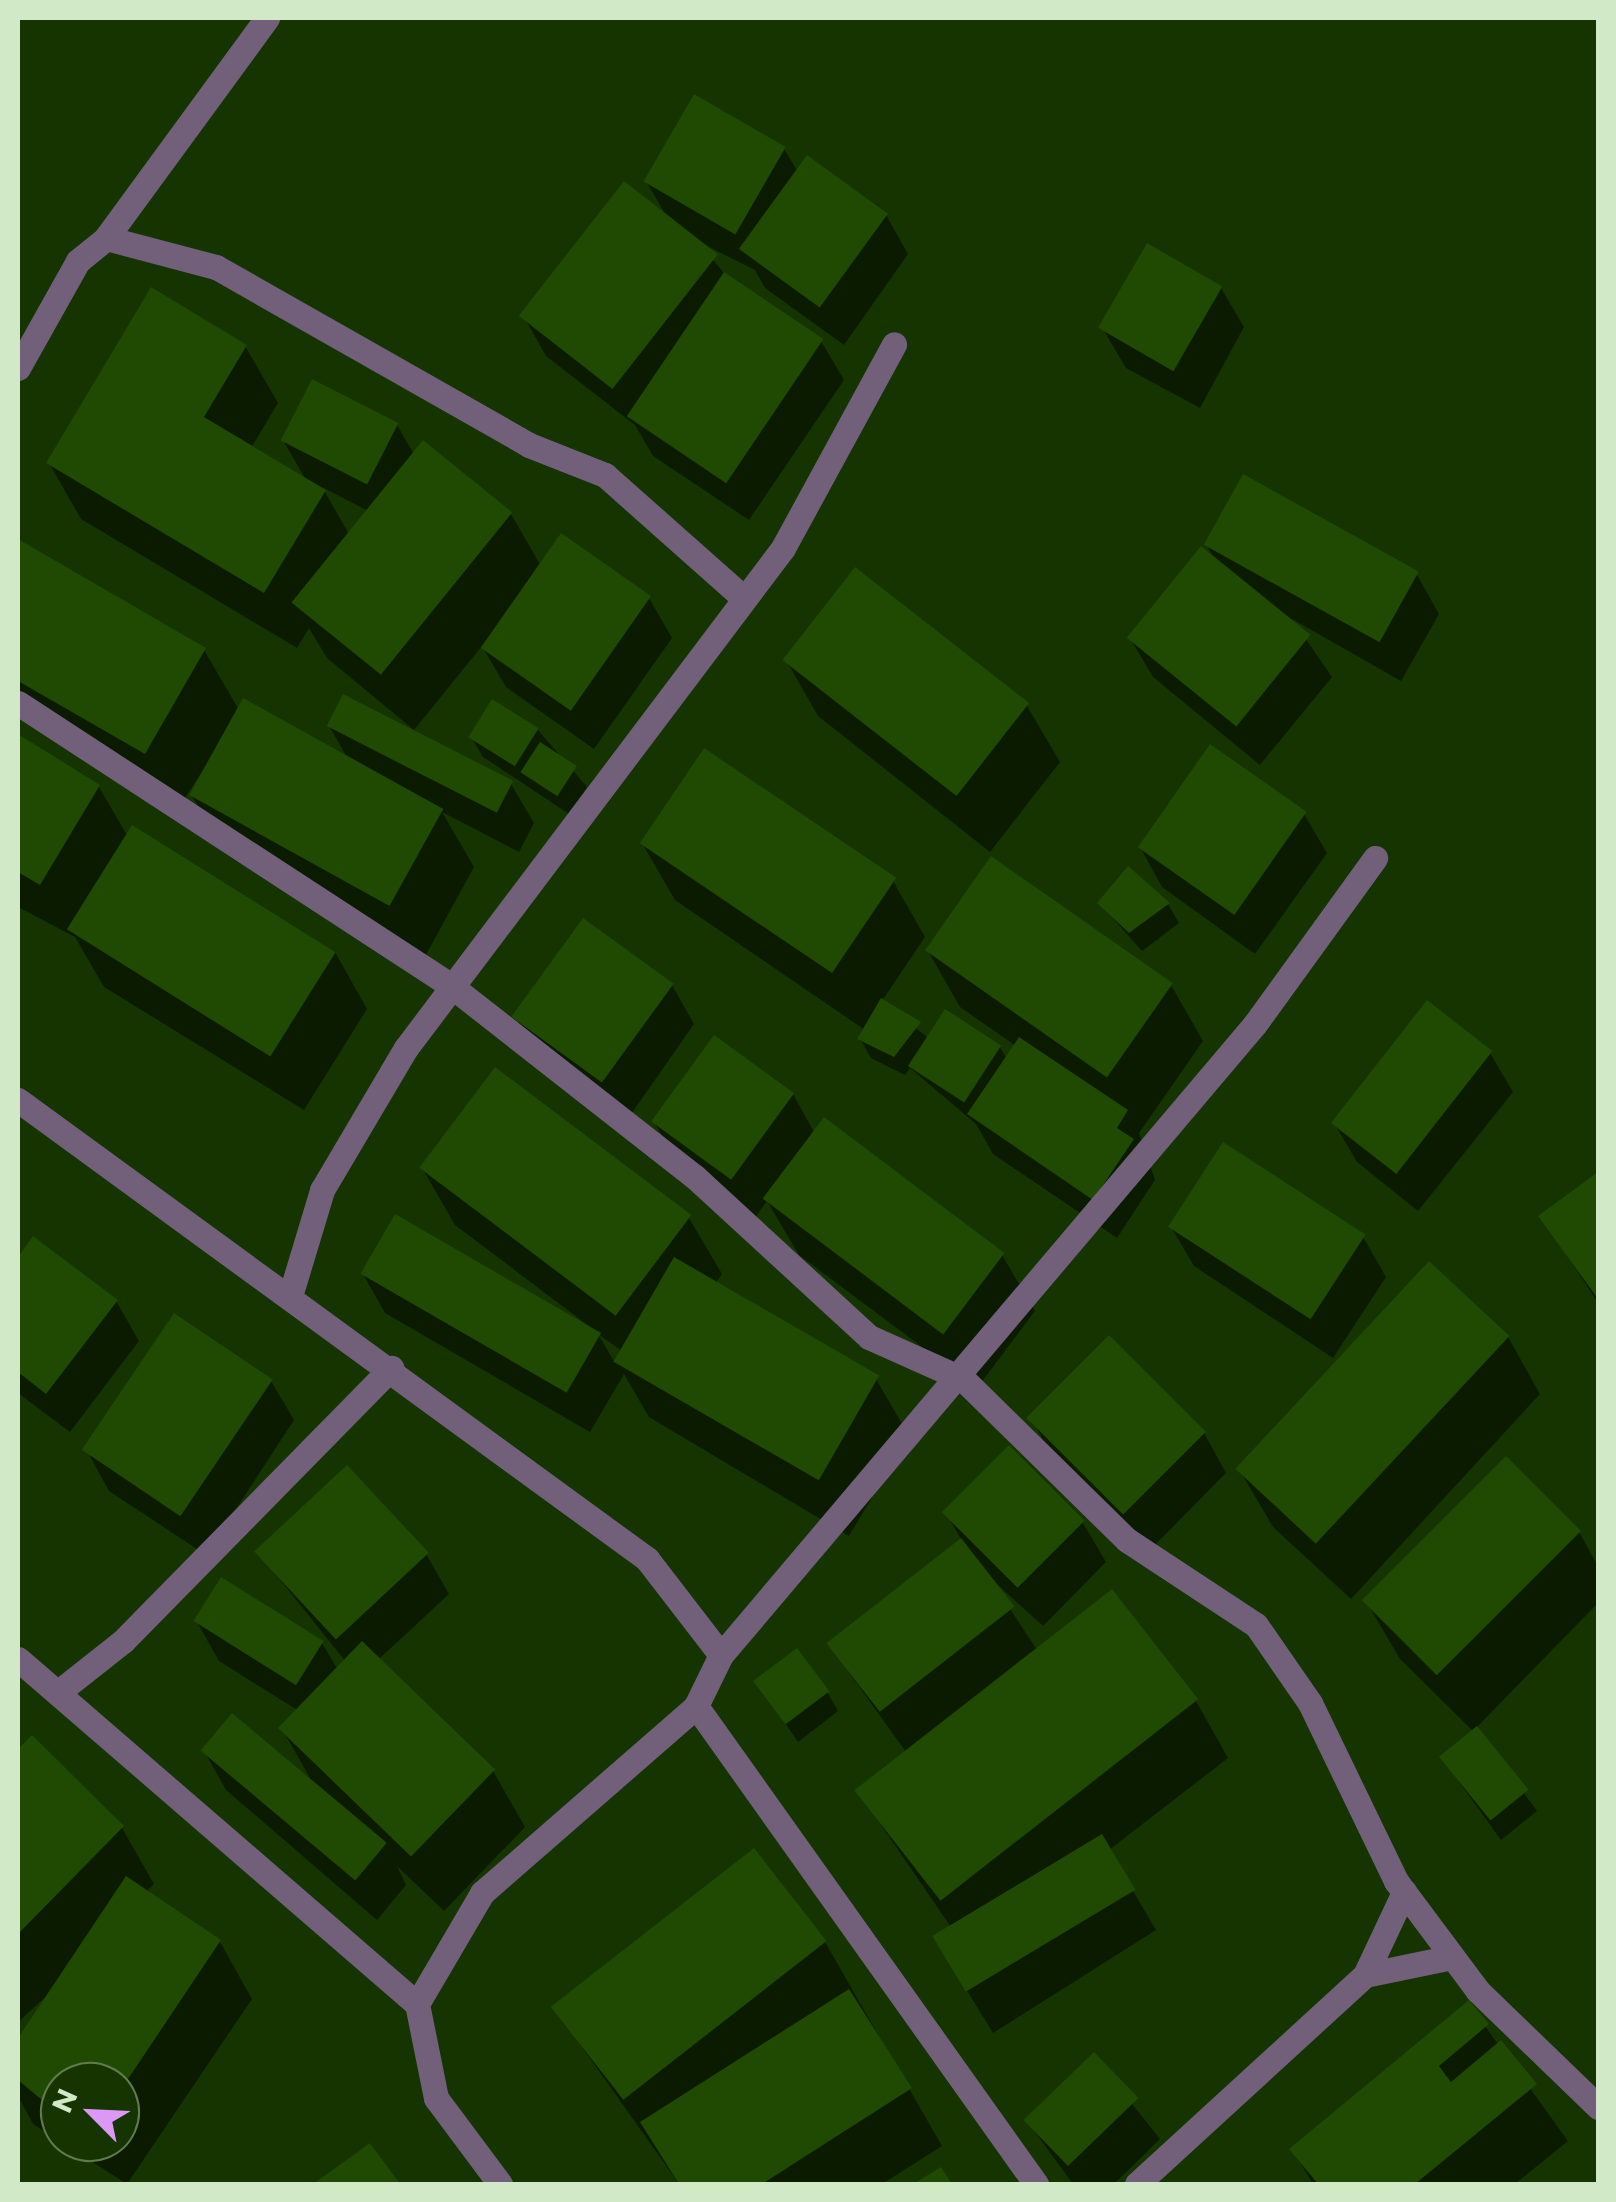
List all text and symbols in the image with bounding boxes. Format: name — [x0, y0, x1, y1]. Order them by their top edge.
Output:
north arrow — [40, 2062, 140, 2162]
text: N — [44, 2083, 85, 2118]

